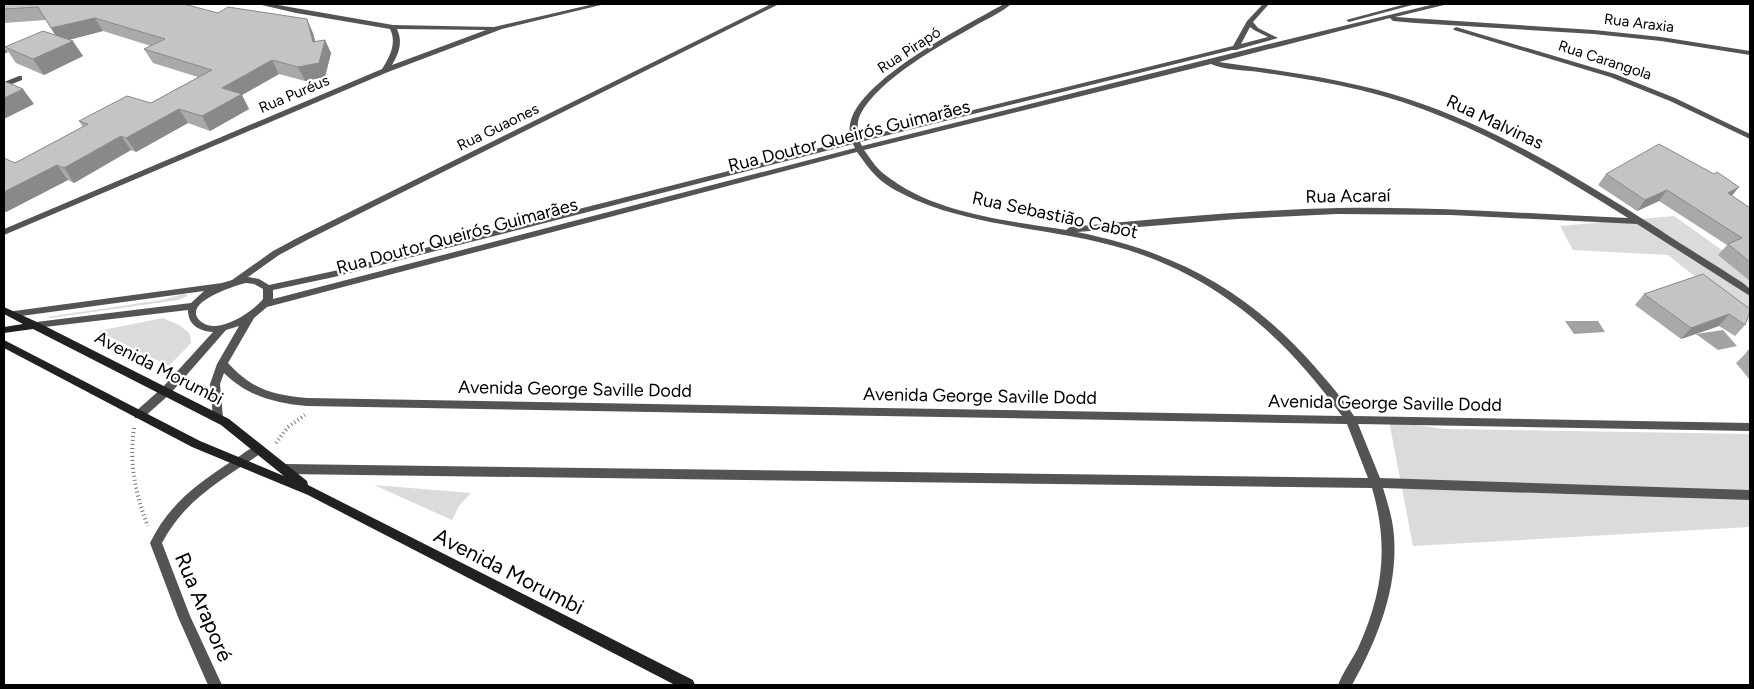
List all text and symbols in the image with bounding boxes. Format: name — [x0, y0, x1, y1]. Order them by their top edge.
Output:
street label: Rua Araxia — [1603, 10, 1675, 36]
street label: Rua Pirapó — [874, 23, 944, 77]
street label: Rua Carangola — [1556, 36, 1654, 84]
street label: Rua Puréus — [256, 71, 332, 117]
street label: Rua Malvinas — [1443, 90, 1547, 154]
street label: Rua Doutor Queirós Guimarães — [726, 95, 972, 177]
street label: Rua Guaones — [454, 99, 542, 155]
street label: Rua Acaraí — [1305, 184, 1392, 208]
street label: Rua Sebastião Cabot — [970, 187, 1140, 243]
street label: Rua Doutor Queirós Guimarães — [334, 193, 580, 279]
street label: Avenida Morumbi — [91, 326, 227, 410]
street label: Avenida George Saville Dodd — [458, 376, 692, 402]
street label: Avenida George Saville Dodd — [863, 383, 1097, 409]
street label: Avenida George Saville Dodd — [1268, 390, 1502, 416]
street label: Avenida Morumbi — [430, 522, 588, 620]
street label: Rua Araporé — [170, 549, 238, 665]

